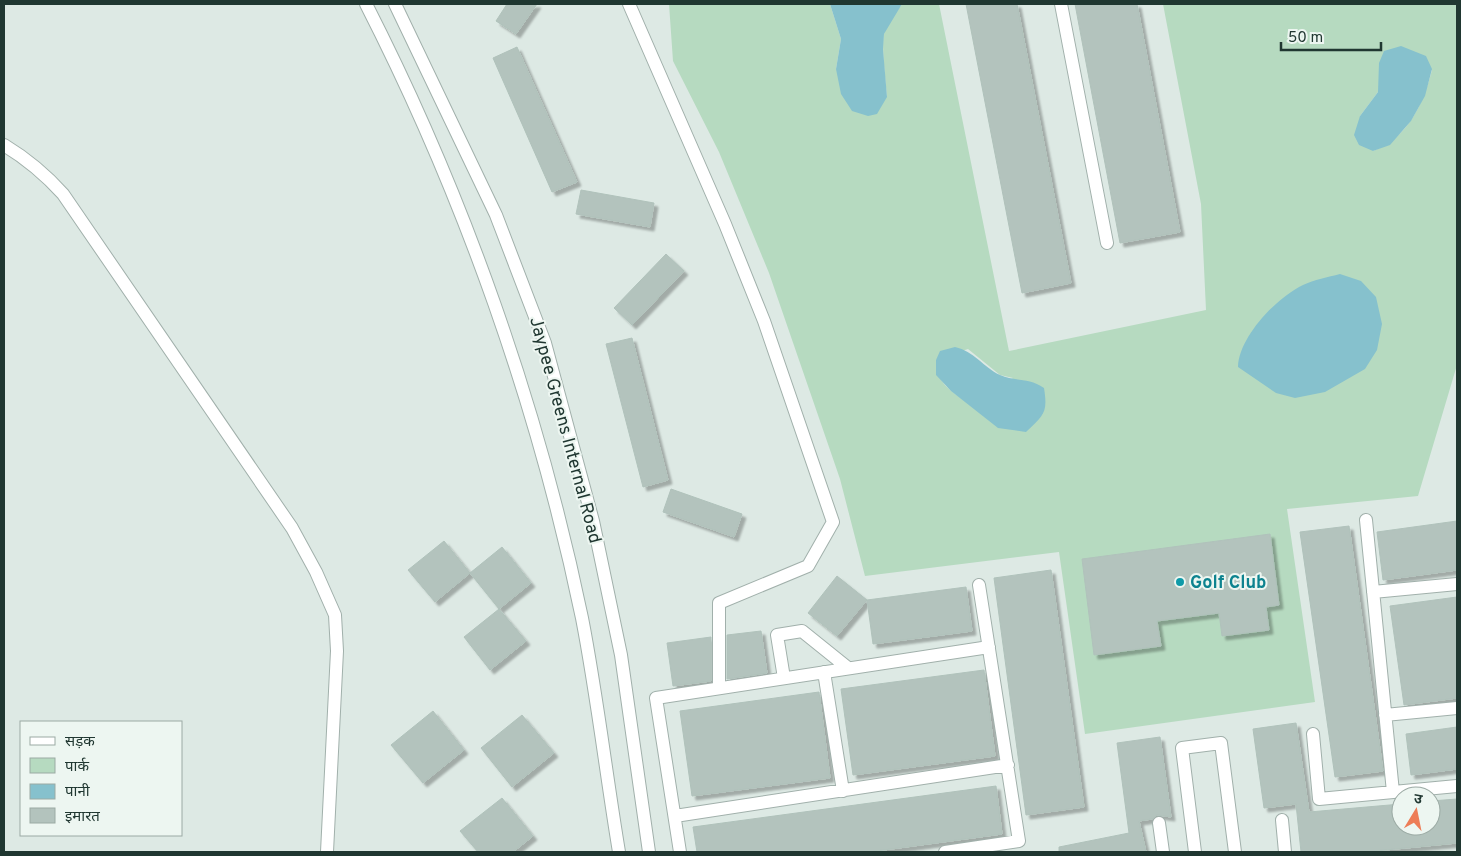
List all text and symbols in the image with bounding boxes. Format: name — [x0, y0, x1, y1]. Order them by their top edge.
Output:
scale bar — [1281, 20, 1381, 52]
text: 50 m — [1288, 29, 1323, 48]
street label: Jaypee Greens Internal Road — [523, 315, 606, 546]
place label: Golf Club — [1190, 572, 1267, 595]
marker: Golf Club — [1174, 576, 1186, 588]
legend — [20, 721, 182, 836]
text: सड़क — [65, 733, 95, 752]
text: पार्क — [65, 757, 89, 777]
text: पानी — [65, 783, 91, 802]
north arrow — [1391, 786, 1441, 836]
text: उ — [1412, 791, 1424, 809]
text: इमारत — [65, 808, 100, 827]

